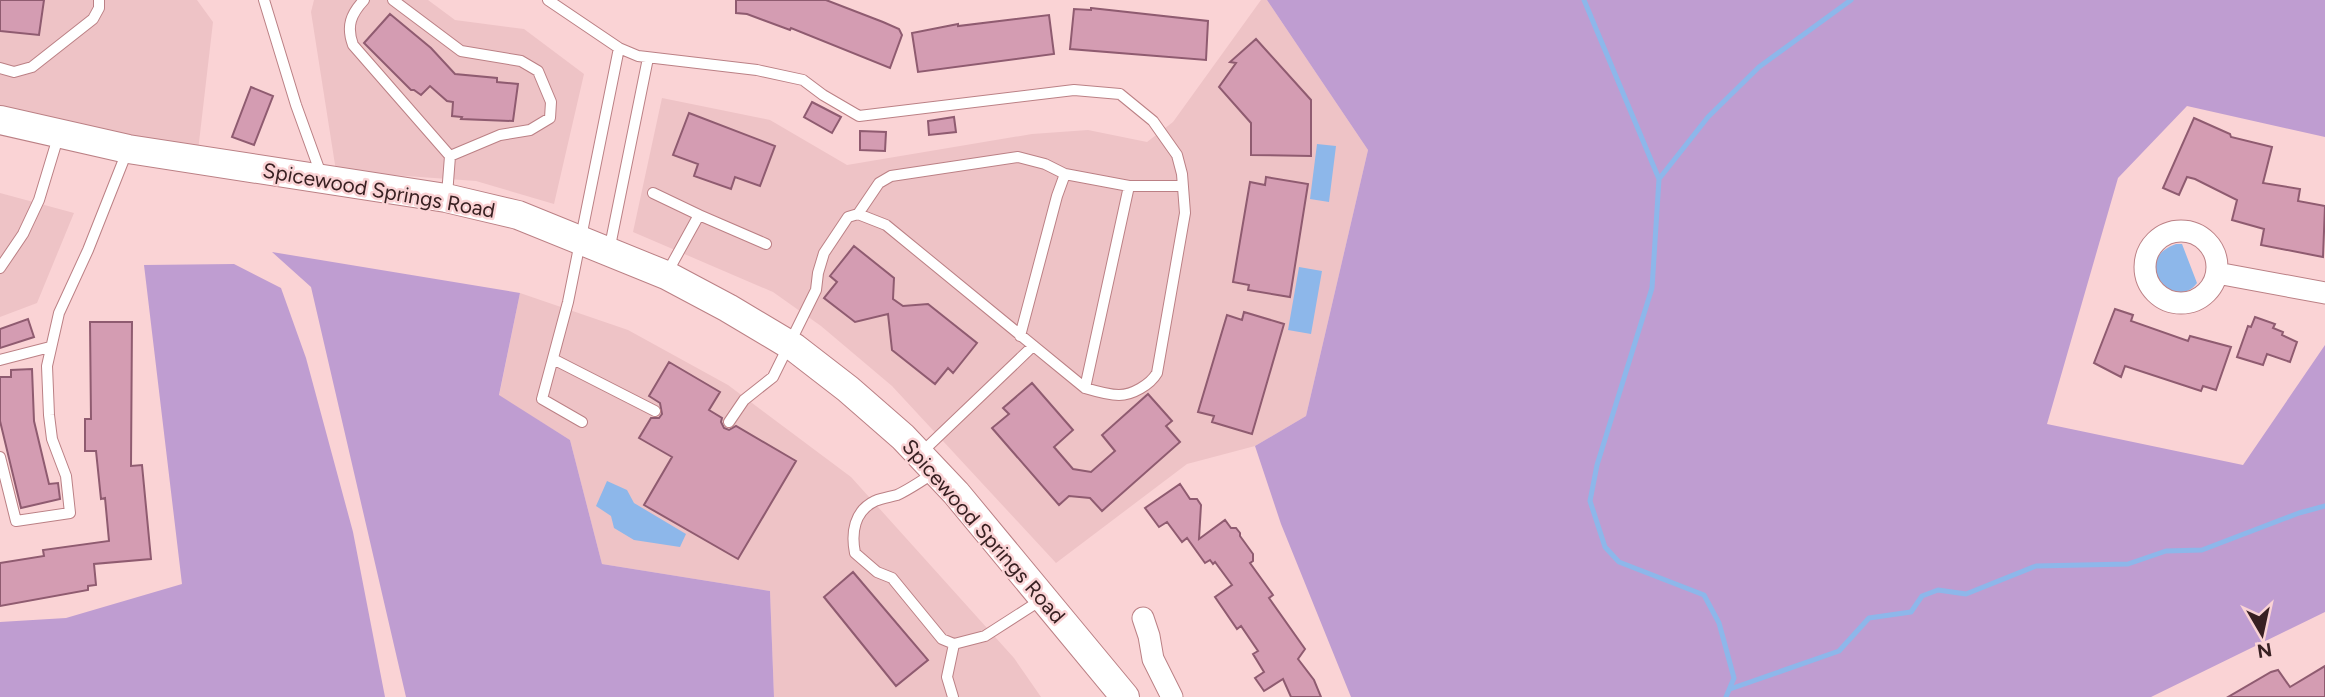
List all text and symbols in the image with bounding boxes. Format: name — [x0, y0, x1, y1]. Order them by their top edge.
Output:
street label: Spicewood Springs Road — [261, 157, 497, 223]
street label: Spicewood Springs Road — [897, 434, 1071, 628]
north arrow — [2227, 599, 2297, 669]
text: N — [2256, 638, 2274, 663]

